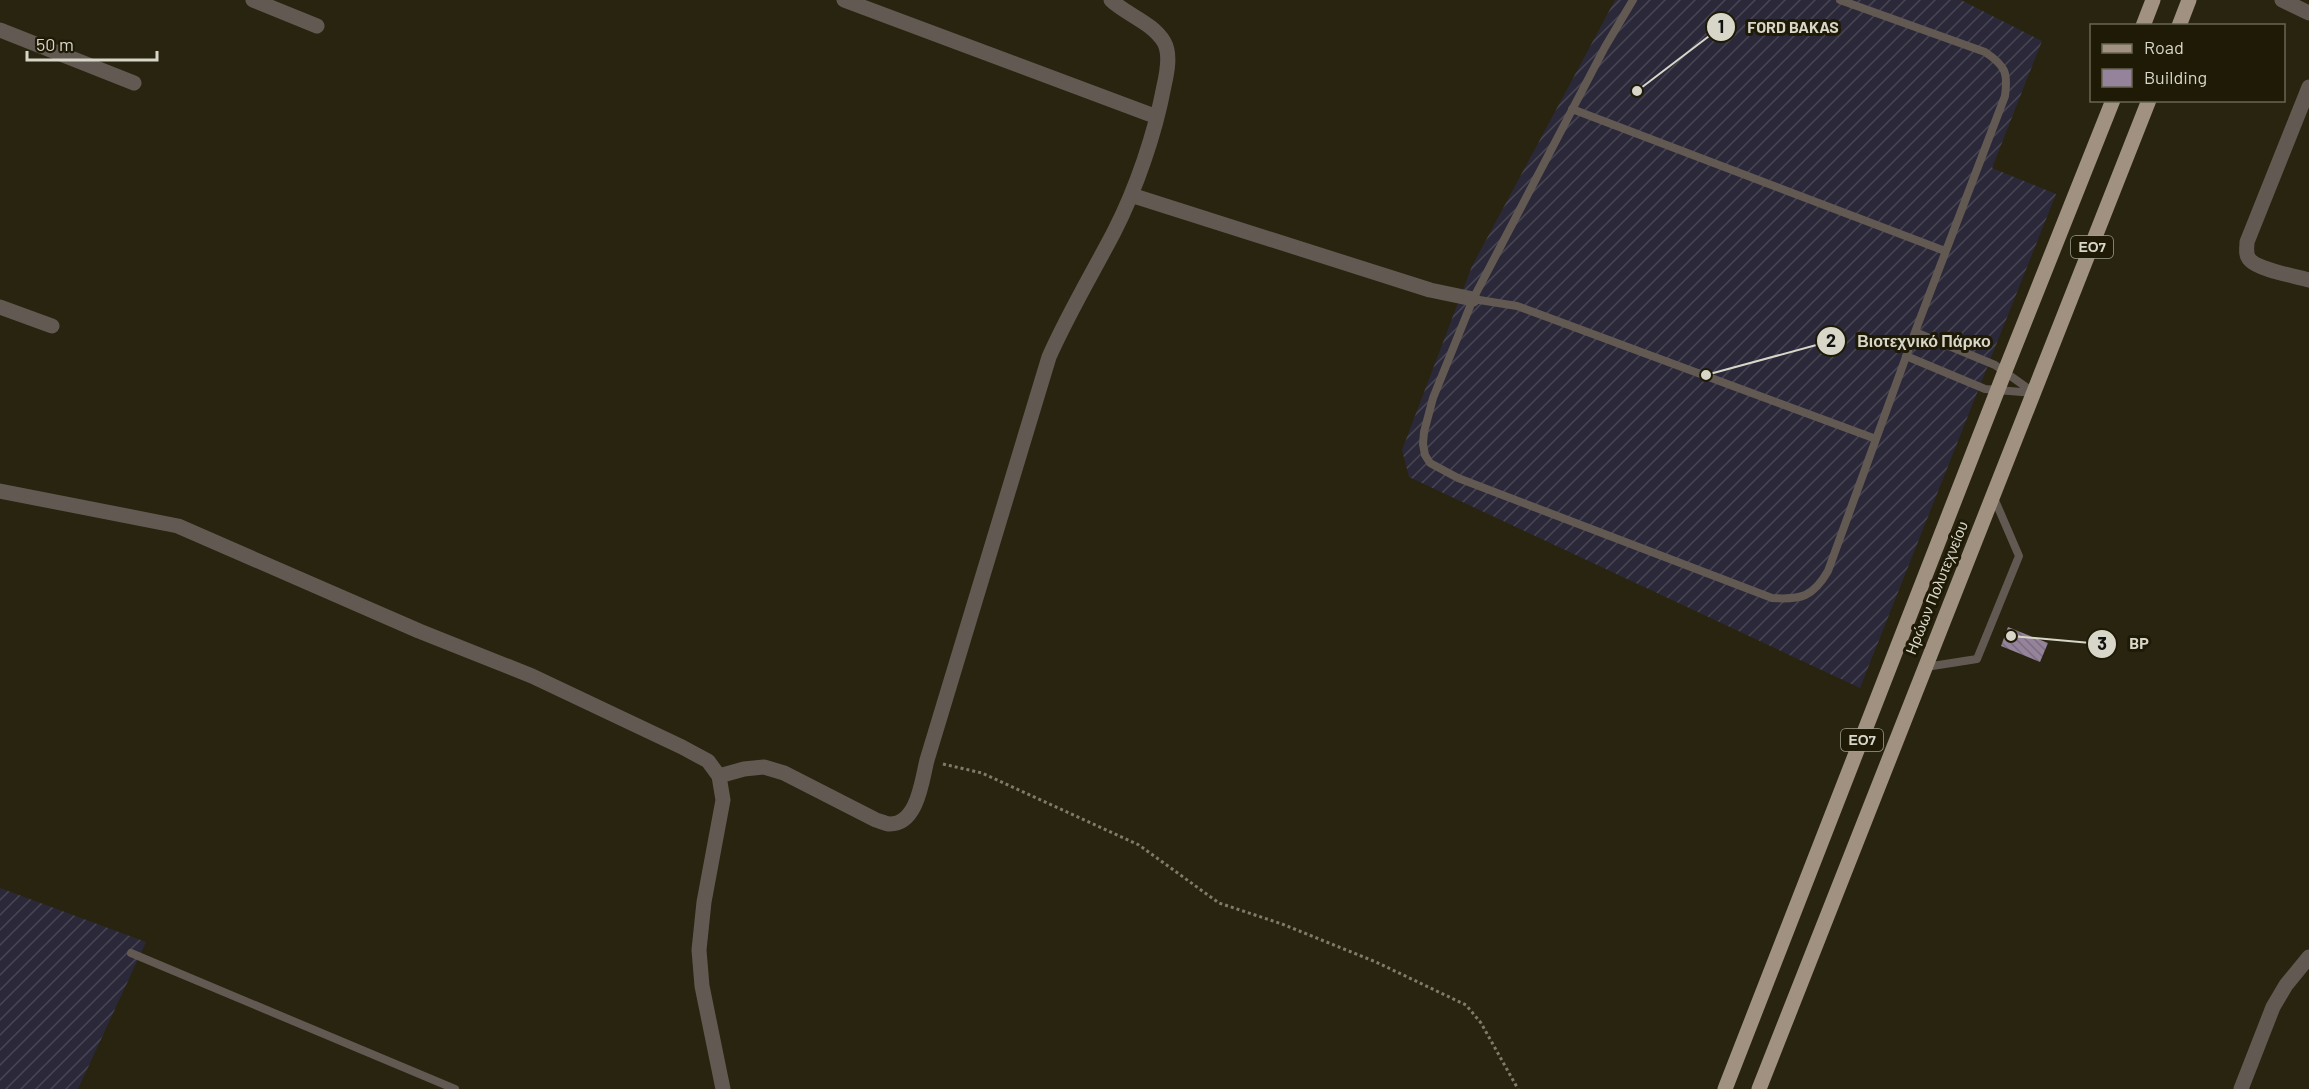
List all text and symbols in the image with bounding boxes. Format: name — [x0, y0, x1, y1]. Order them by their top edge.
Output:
callout: FORD BAKAS — [1706, 10, 1851, 44]
text: 1 — [1718, 15, 1724, 37]
text: FORD BAKAS — [1747, 17, 1839, 36]
scale bar — [27, 24, 158, 62]
legend — [2090, 24, 2285, 102]
text: 50 m — [36, 33, 74, 55]
text: Road — [2144, 36, 2184, 58]
text: Building — [2144, 66, 2207, 88]
road number: ΕΟ7 — [2071, 236, 2113, 258]
callout: Βιοτεχνικό Πάρκο — [1816, 324, 2003, 358]
text: 2 — [1826, 329, 1836, 351]
text: Βιοτεχνικό Πάρκο — [1857, 331, 1991, 350]
street label: Ηρώων Πολυτεχνείου — [1901, 518, 1971, 657]
callout: BP — [2087, 627, 2160, 661]
text: 3 — [2097, 632, 2107, 654]
text: BP — [2129, 633, 2149, 652]
road number: ΕΟ7 — [1841, 729, 1883, 751]

